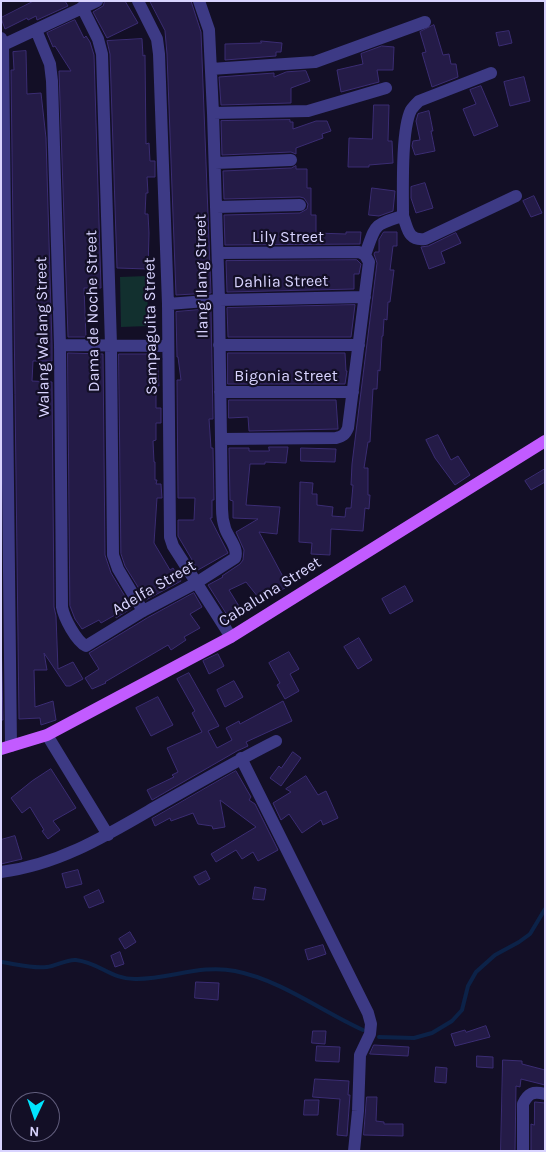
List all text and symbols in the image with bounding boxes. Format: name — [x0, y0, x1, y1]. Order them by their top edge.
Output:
street label: Ilang Ilang Street — [191, 214, 213, 338]
street label: Lily Street — [252, 227, 324, 247]
street label: Dama de Noche Street — [82, 230, 104, 392]
street label: Walang Walang Street — [32, 257, 54, 417]
street label: Sampaguita Street — [140, 257, 162, 395]
street label: Dahlia Street — [233, 272, 329, 292]
street label: Bigonia Street — [234, 366, 338, 386]
street label: Cabaluna Street — [215, 553, 325, 631]
street label: Adelfa Street — [109, 556, 199, 620]
north arrow — [10, 1092, 60, 1142]
text: N — [29, 1123, 40, 1140]

